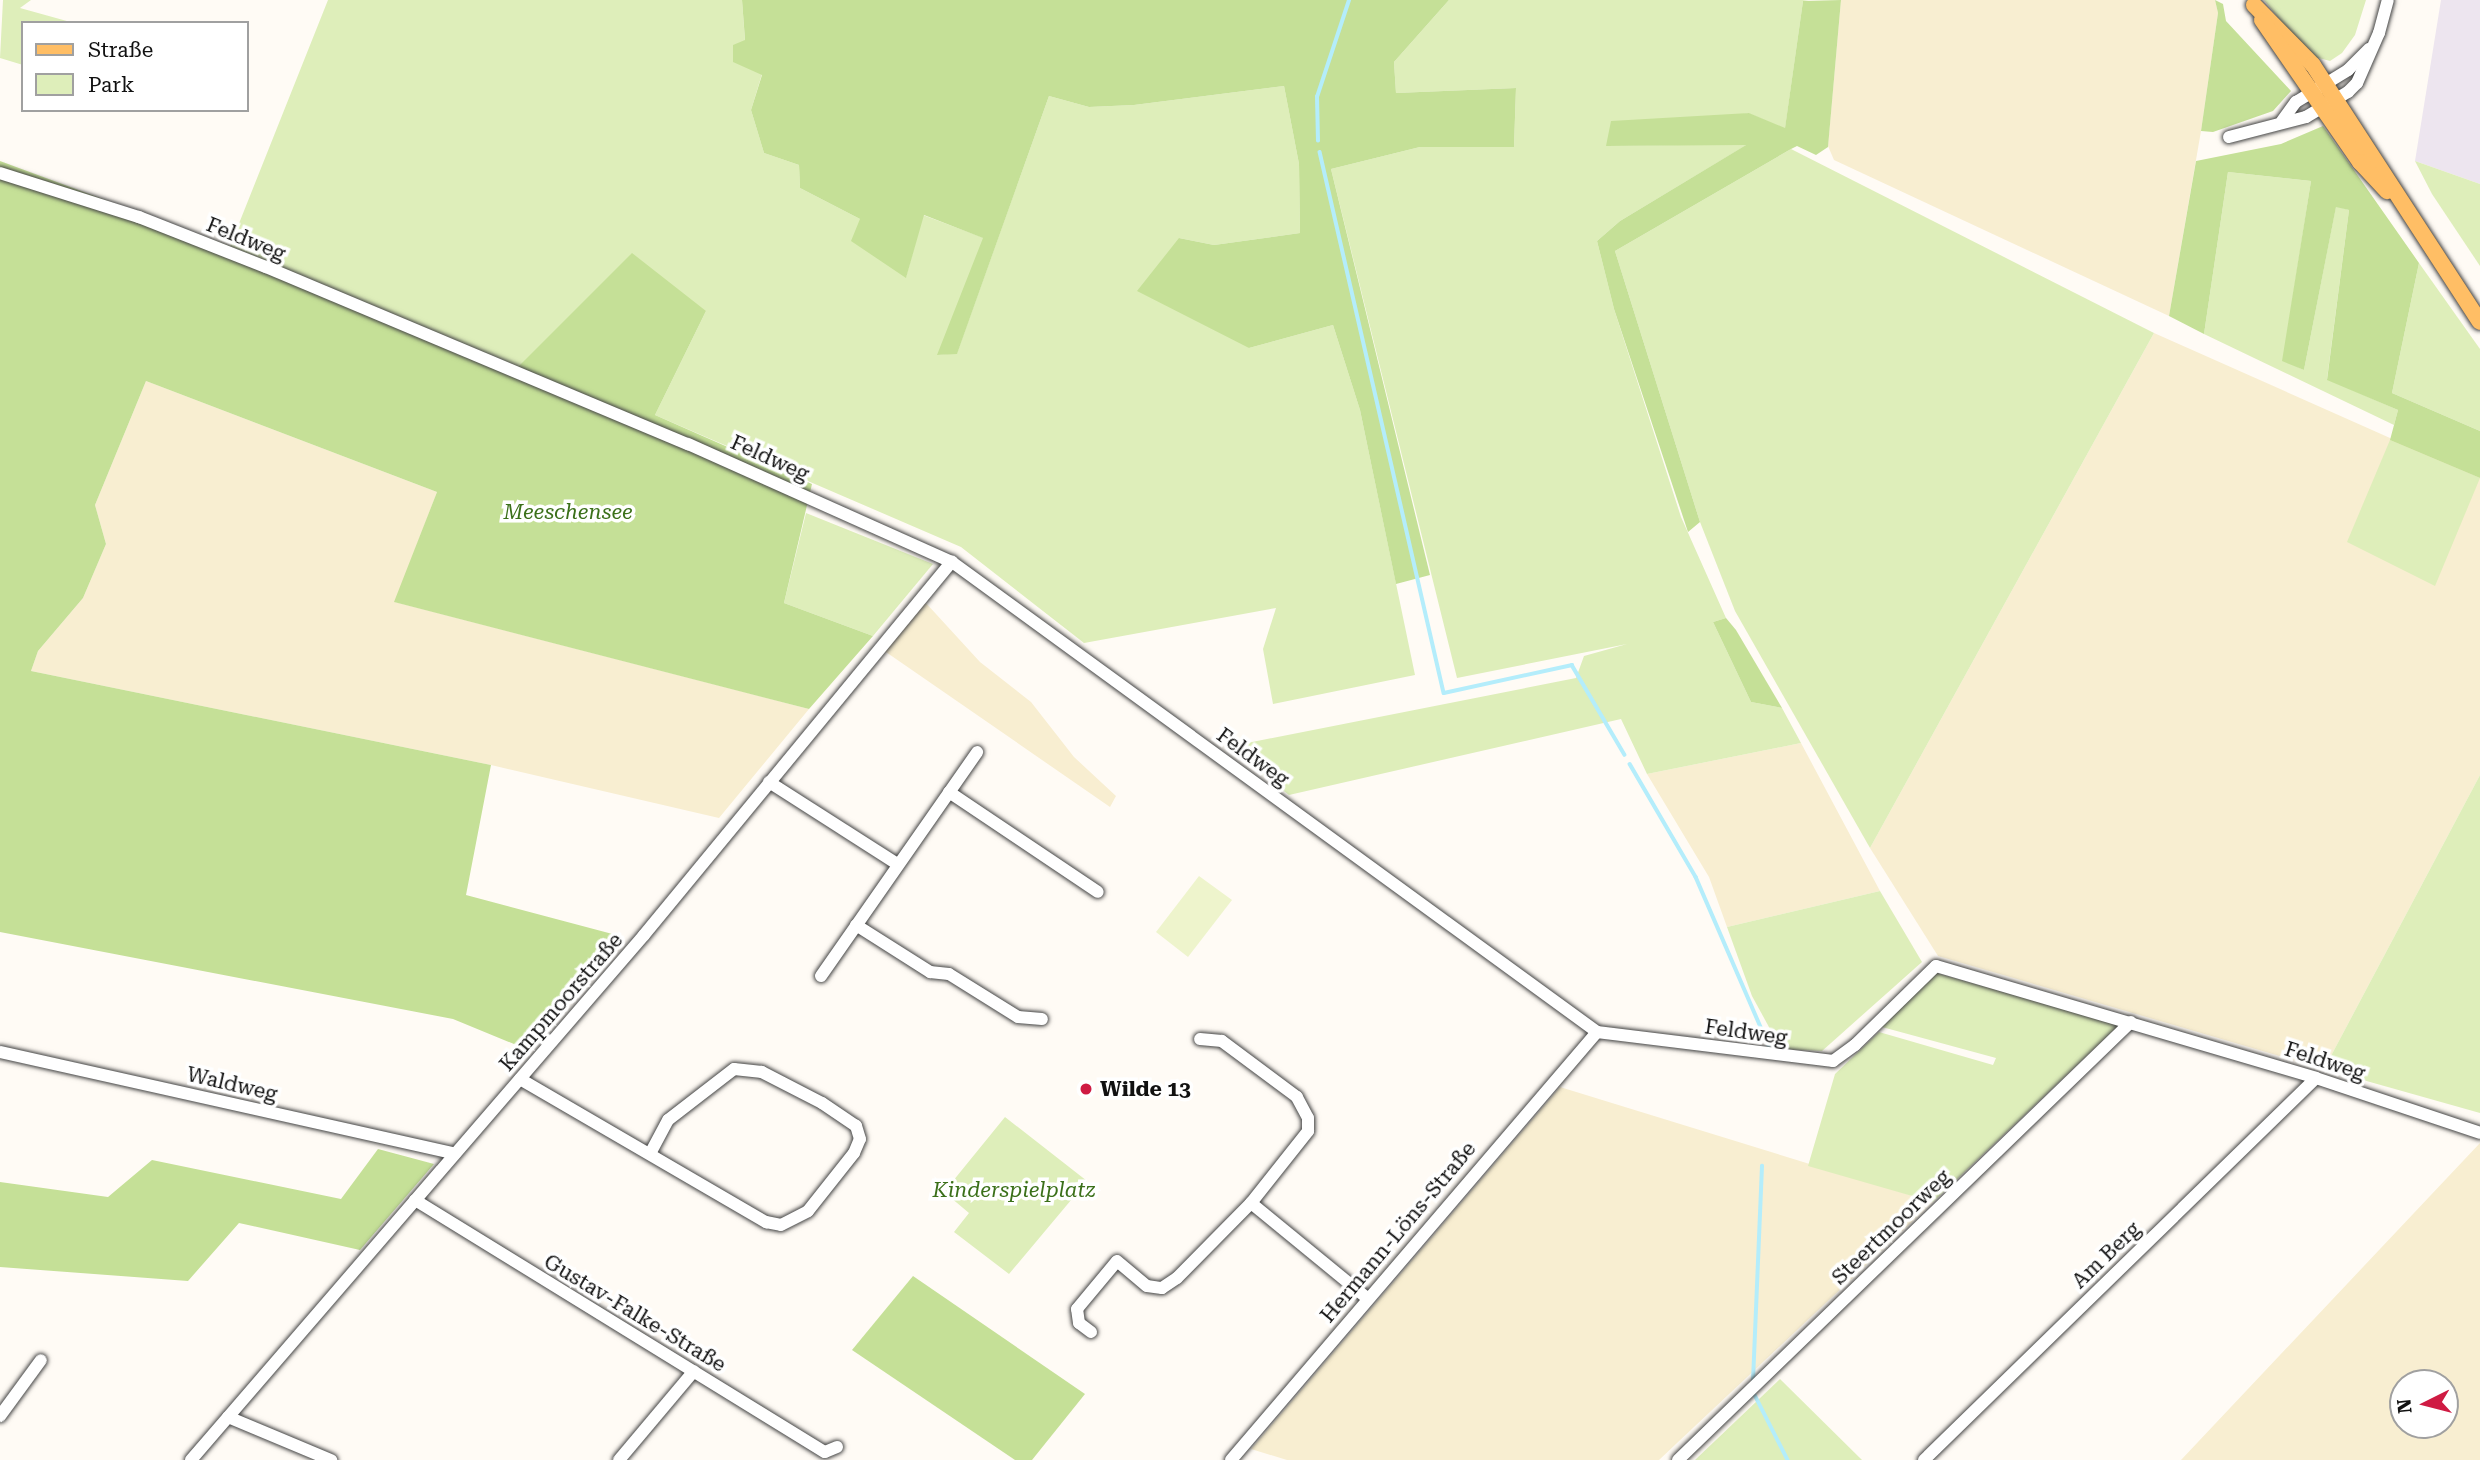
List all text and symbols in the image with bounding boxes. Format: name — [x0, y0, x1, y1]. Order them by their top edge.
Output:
legend — [21, 21, 248, 112]
text: Straße — [88, 38, 153, 62]
text: Park — [88, 73, 134, 97]
street label: Feldweg — [203, 212, 289, 266]
street label: Feldweg — [727, 430, 813, 486]
park label: Meeschensee — [503, 499, 633, 525]
street label: Feldweg — [1212, 722, 1294, 792]
street label: Kampmoorstraße — [494, 928, 628, 1076]
street label: Feldweg — [1703, 1014, 1789, 1050]
street label: Feldweg — [2282, 1036, 2368, 1086]
street label: Waldweg — [184, 1061, 280, 1107]
place label: Wilde 13 — [1100, 1076, 1191, 1102]
marker: Wilde 13 — [1078, 1081, 1094, 1097]
street label: Hermann-Löns-Straße — [1315, 1136, 1481, 1328]
street label: Steertmoorweg — [1827, 1164, 1955, 1290]
park label: Kinderspielplatz — [933, 1177, 1095, 1203]
street label: Am Berg — [2067, 1216, 2145, 1294]
street label: Gustav-Falke-Straße — [539, 1249, 731, 1377]
north arrow — [2389, 1369, 2459, 1439]
text: N — [2392, 1398, 2417, 1415]

